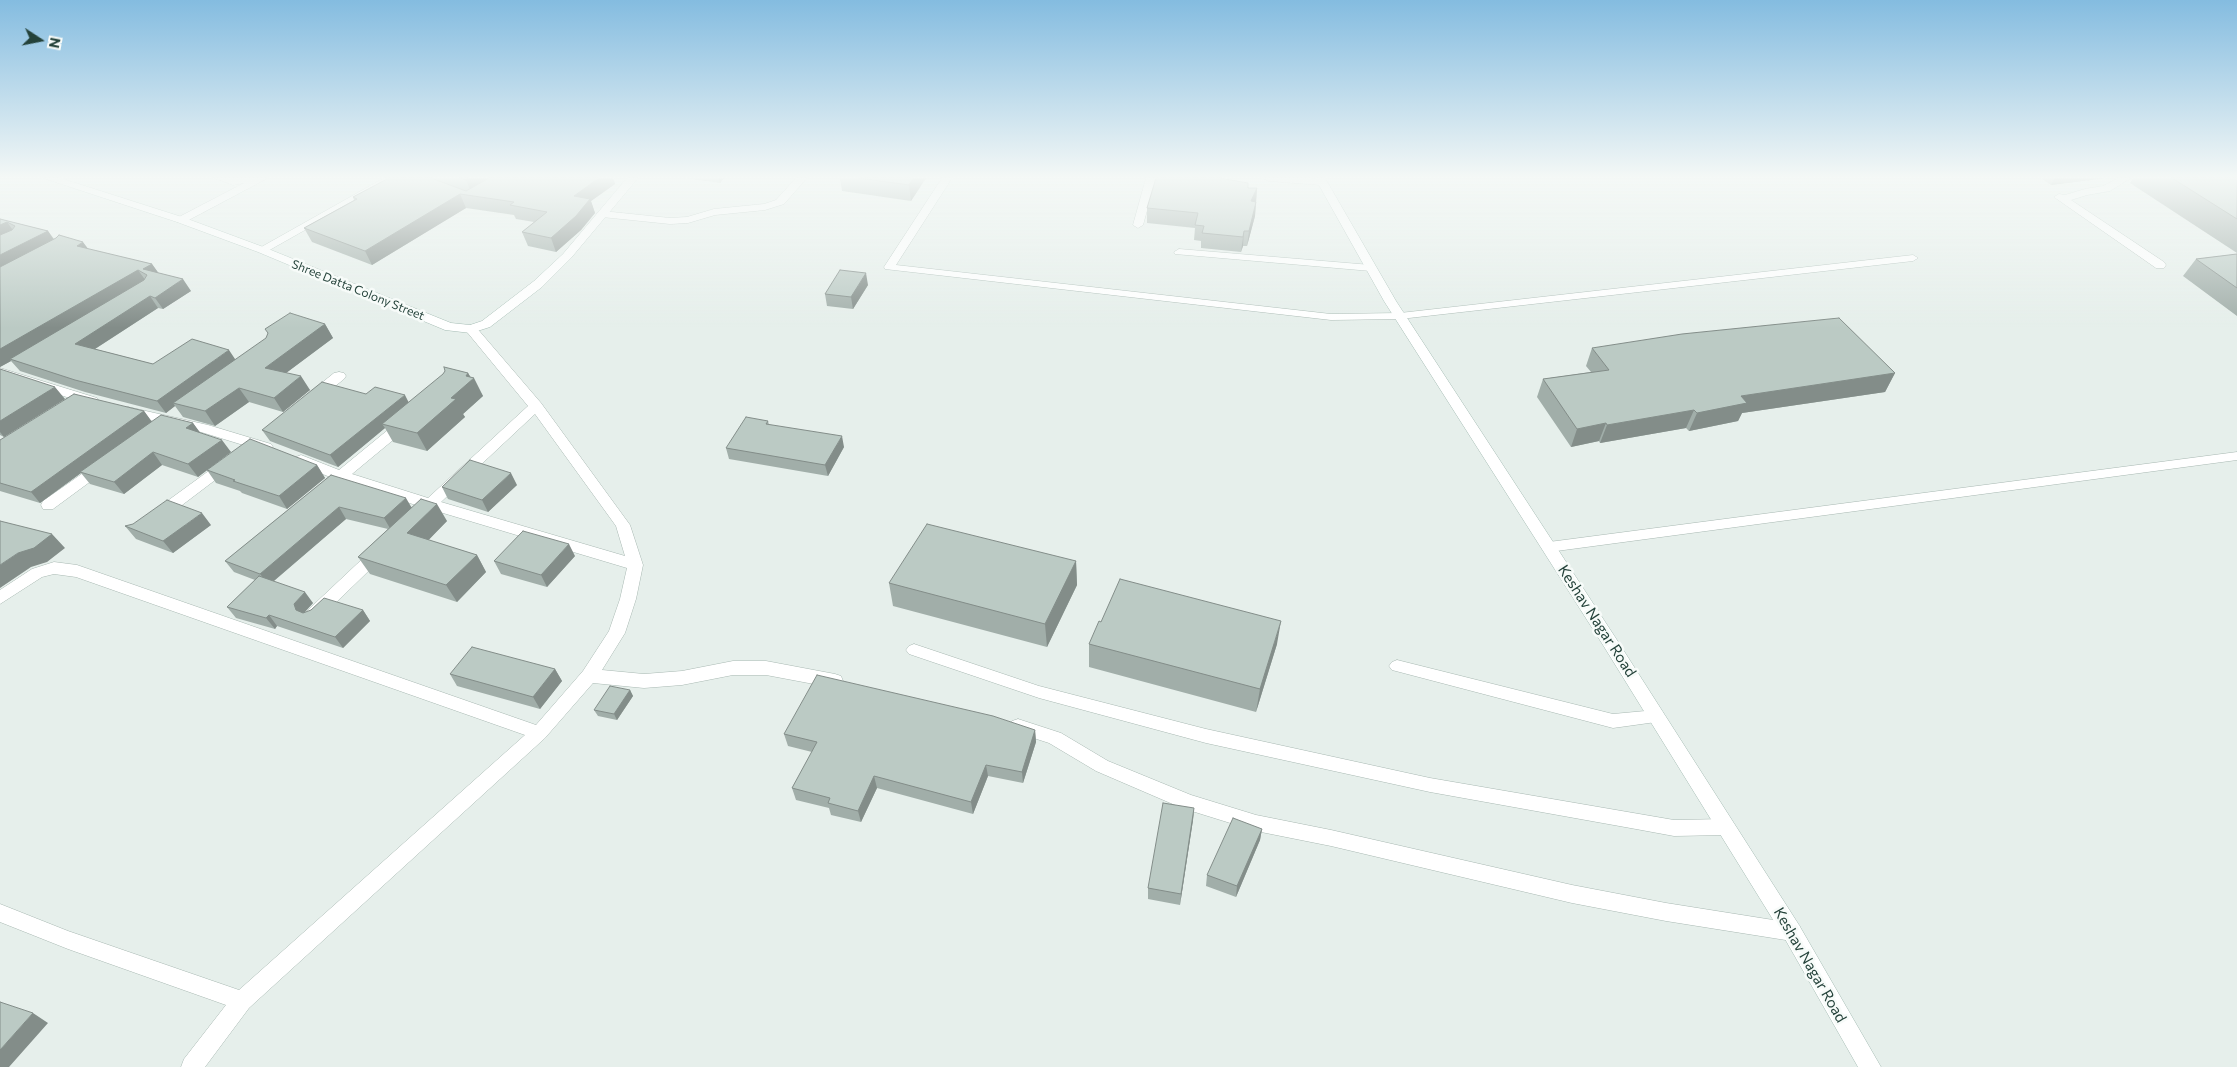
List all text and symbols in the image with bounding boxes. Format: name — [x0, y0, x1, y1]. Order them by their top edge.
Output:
north arrow — [15, 15, 65, 65]
text: N — [46, 36, 65, 50]
street label: Shree Datta Colony Street — [290, 257, 426, 323]
street label: Keshav Nagar Road — [1554, 562, 1640, 680]
street label: Keshav Nagar Road — [1770, 904, 1850, 1026]

